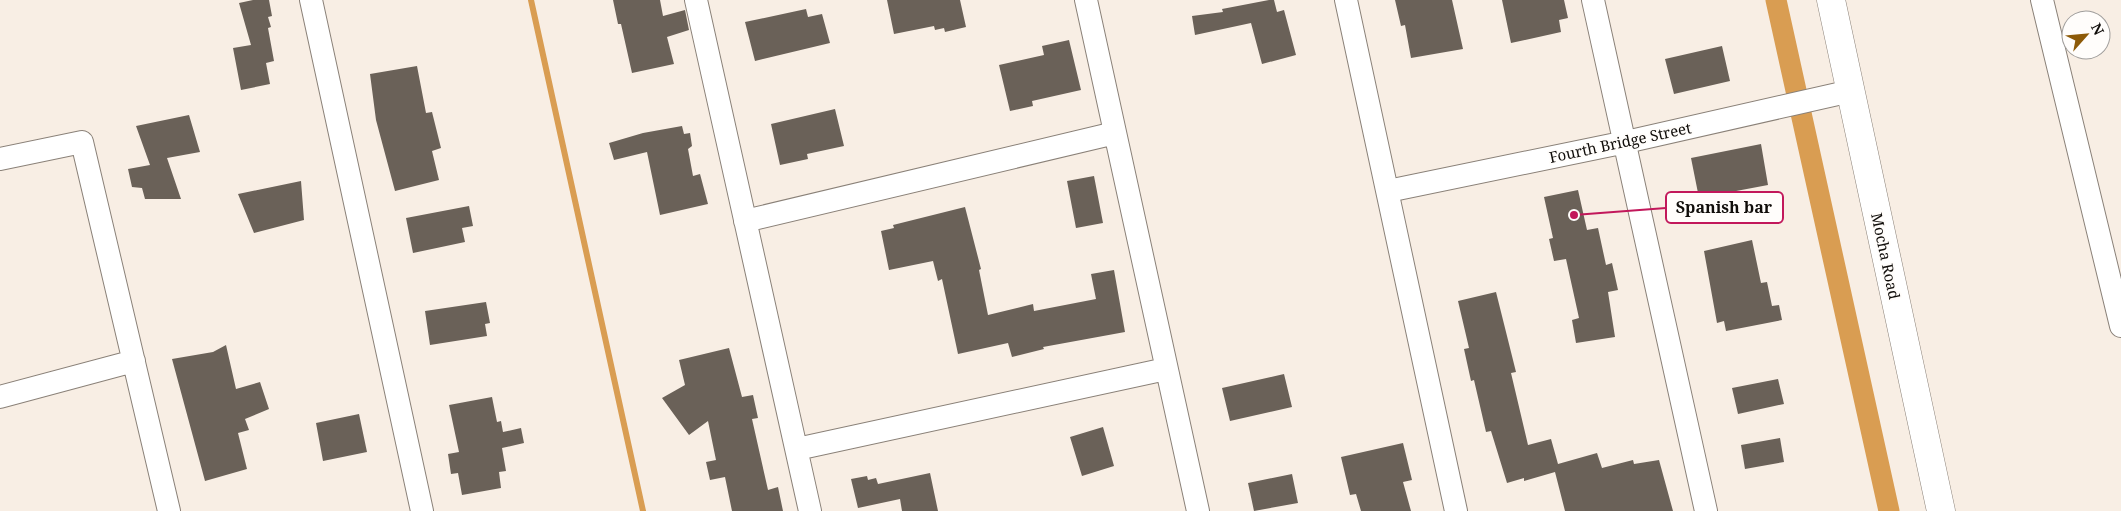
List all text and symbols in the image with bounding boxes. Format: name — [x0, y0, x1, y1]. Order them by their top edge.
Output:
north arrow — [2061, 10, 2111, 60]
text: N — [2087, 20, 2109, 38]
street label: Fourth Bridge Street — [1547, 117, 1693, 167]
callout: Spanish bar — [1666, 192, 1783, 223]
text: Spanish bar — [1676, 196, 1773, 218]
street label: Mocha Road — [1867, 211, 1905, 301]

